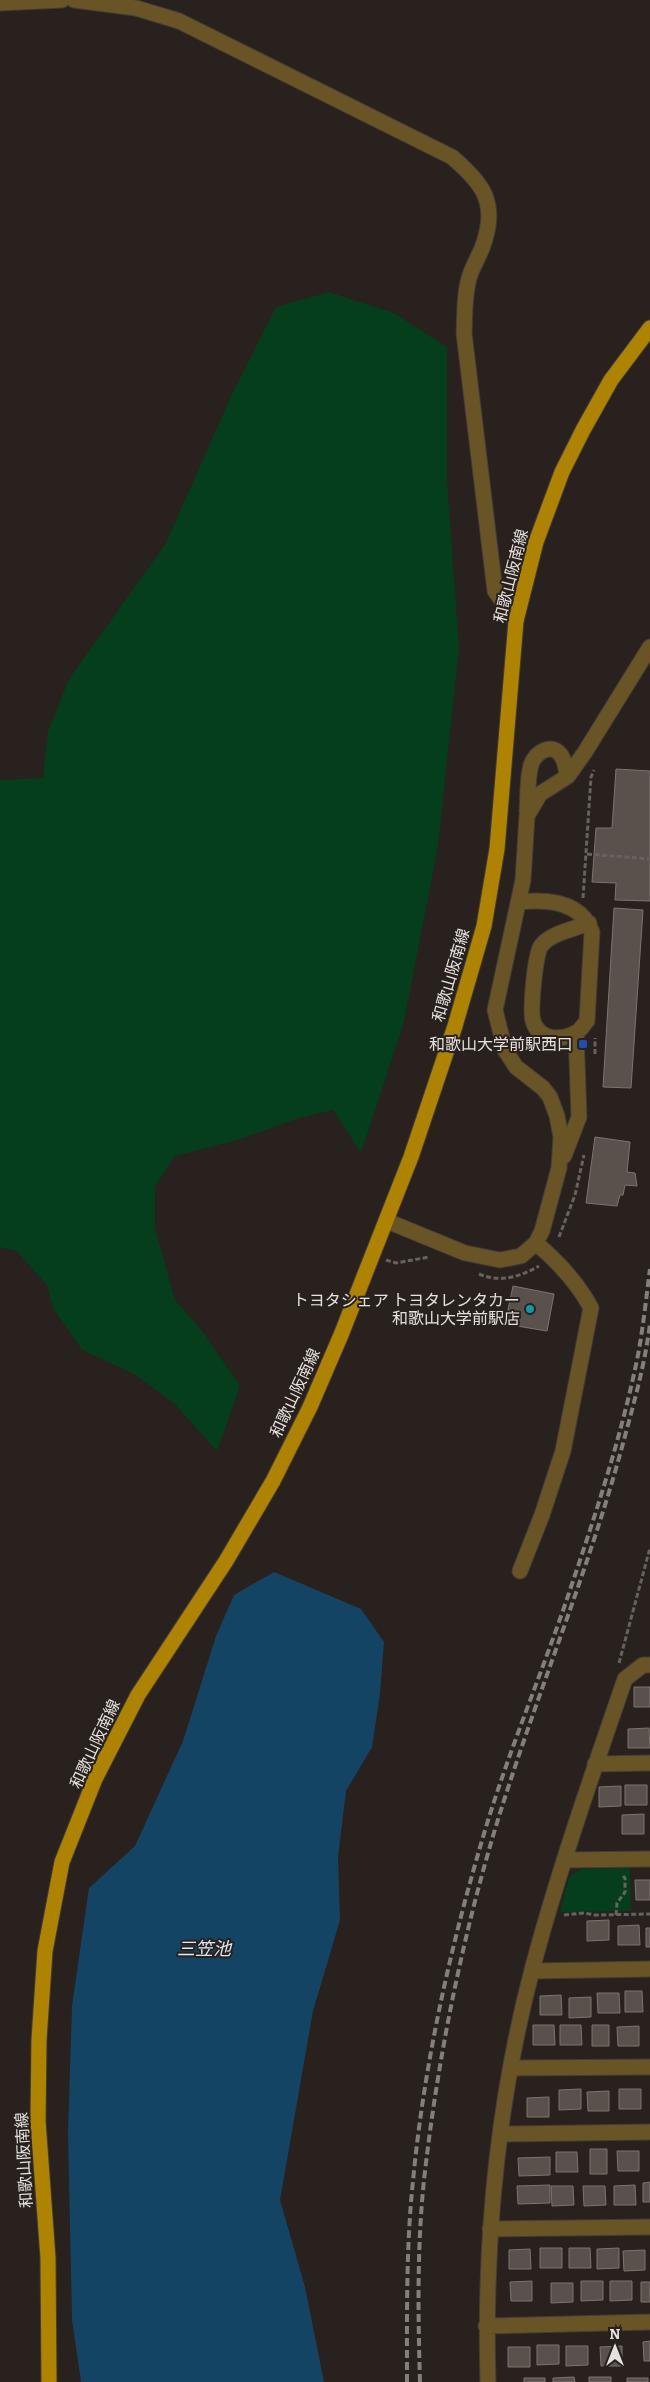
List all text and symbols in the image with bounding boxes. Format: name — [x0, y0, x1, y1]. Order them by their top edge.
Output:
street label: 和歌山阪南線 — [490, 527, 532, 625]
street label: 和歌山阪南線 — [429, 926, 473, 1024]
place label: 和歌山大学前駅西口 — [429, 1035, 573, 1054]
marker: 和歌山大学前駅西口 — [577, 1038, 589, 1050]
place label: トヨタシェア トヨタレンタカー 和歌山大学前駅店 — [293, 1291, 520, 1328]
marker: トヨタシェア トヨタレンタカー 和歌山大学前駅店 — [524, 1303, 536, 1315]
street label: 和歌山阪南線 — [266, 1345, 324, 1441]
street label: 和歌山阪南線 — [66, 1696, 124, 1792]
water label: 三笠池 — [177, 1938, 233, 1960]
street label: 和歌山阪南線 — [12, 2112, 36, 2208]
north arrow — [590, 2322, 640, 2372]
text: N — [610, 2326, 621, 2343]

